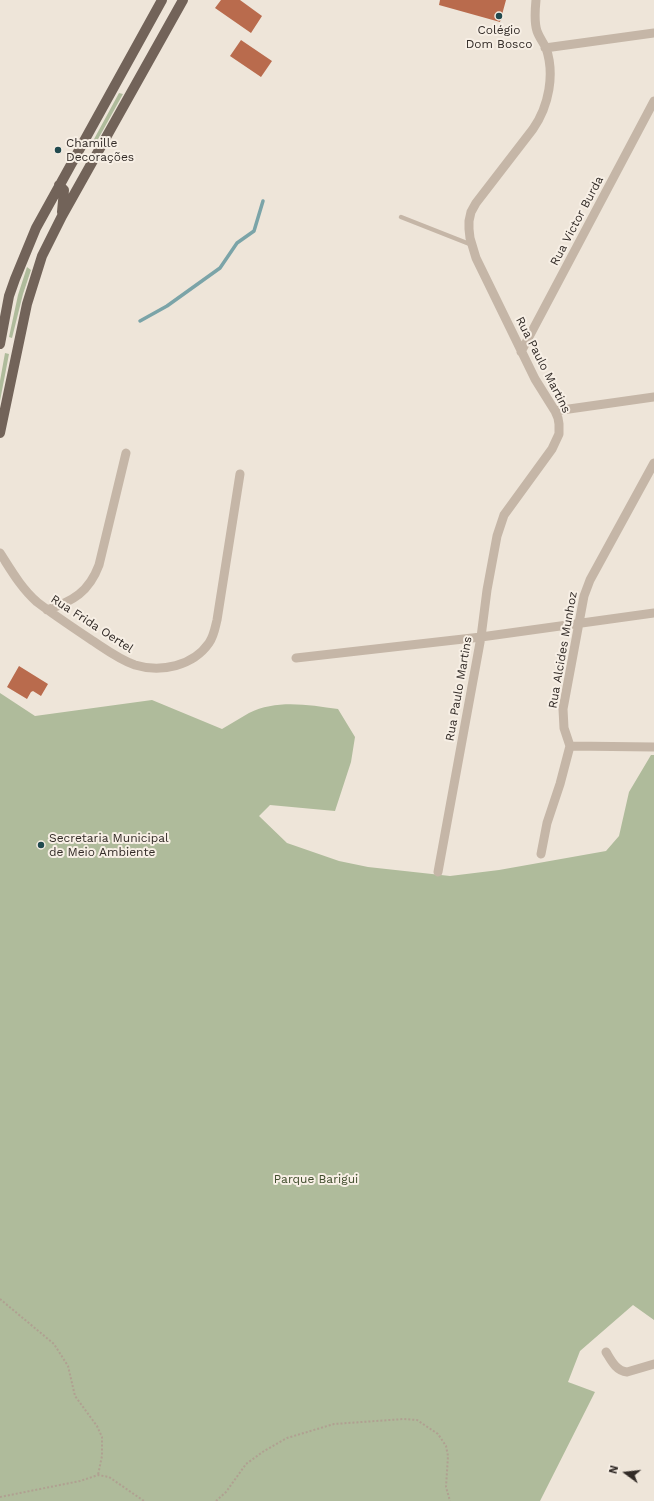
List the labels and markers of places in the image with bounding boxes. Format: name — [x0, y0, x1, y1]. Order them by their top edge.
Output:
marker: Colégio Dom Bosco — [494, 11, 504, 21]
place label: Colégio Dom Bosco — [466, 23, 532, 51]
place label: Chamille Decorações — [66, 136, 134, 164]
marker: Chamille Decorações — [53, 145, 63, 155]
place label: Secretaria Municipal de Meio Ambiente — [49, 831, 169, 859]
marker: Secretaria Municipal de Meio Ambiente — [36, 840, 46, 850]

